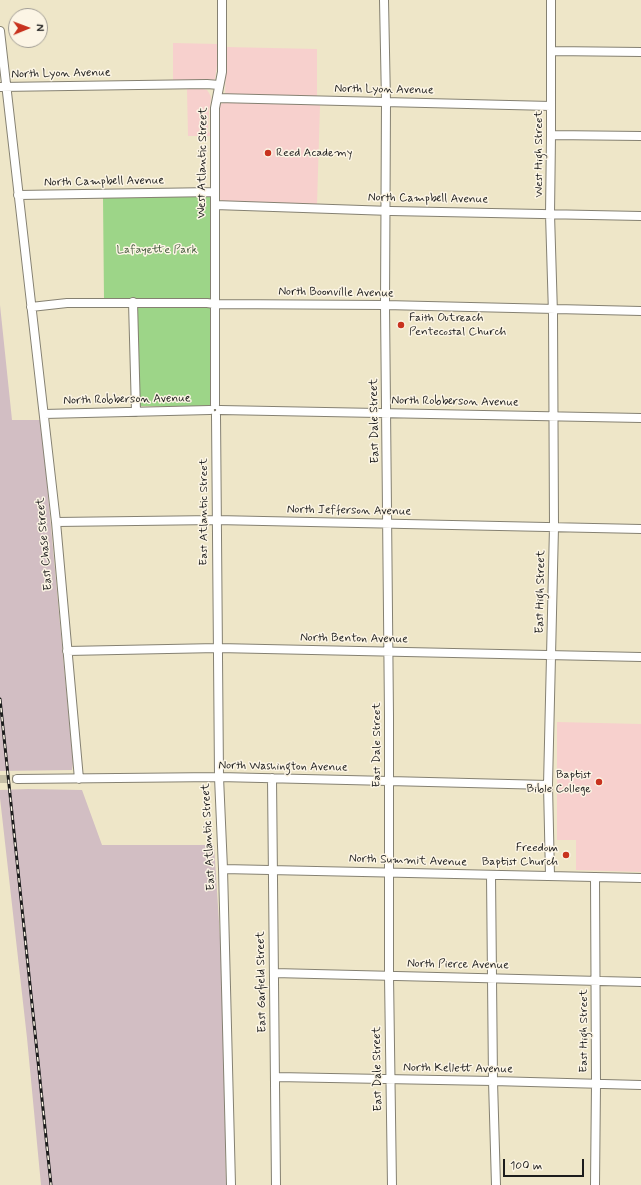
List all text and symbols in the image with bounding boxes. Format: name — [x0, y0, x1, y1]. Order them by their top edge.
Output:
north arrow — [8, 8, 48, 48]
text: N — [32, 24, 46, 32]
street label: North Lyon Avenue — [11, 66, 111, 82]
street label: North Lyon Avenue — [334, 82, 434, 98]
street label: West Atlantic Street — [195, 107, 211, 219]
street label: West High Street — [532, 110, 546, 198]
place label: Reed Academy — [276, 146, 352, 160]
marker: Reed Academy — [263, 148, 273, 158]
street label: North Campbell Avenue — [44, 174, 164, 190]
street label: North Campbell Avenue — [368, 191, 488, 207]
park label: Lafayette Park — [117, 243, 197, 257]
street label: North Boonville Avenue — [278, 285, 394, 301]
place label: Faith Outreach Pentecostal Church — [409, 311, 506, 339]
marker: Faith Outreach Pentecostal Church — [396, 320, 406, 330]
street label: East Dale Street — [367, 378, 383, 464]
street label: North Robberson Avenue — [63, 392, 191, 408]
street label: North Robberson Avenue — [391, 394, 519, 410]
street label: East Atlantic Street — [197, 458, 211, 566]
street label: East Chase Street — [34, 497, 56, 591]
street label: North Jefferson Avenue — [287, 503, 411, 519]
street label: East High Street — [533, 550, 549, 634]
street label: North Benton Avenue — [300, 631, 408, 647]
street label: East Dale Street — [370, 702, 384, 788]
street label: North Washington Avenue — [218, 759, 348, 775]
place label: Baptist Bible College — [527, 768, 591, 796]
marker: Baptist Bible College — [594, 777, 604, 787]
street label: East Atlantic Street — [199, 783, 219, 891]
place label: Freedom Baptist Church — [482, 841, 558, 869]
marker: Freedom Baptist Church — [561, 850, 571, 860]
street label: North Summit Avenue — [349, 852, 467, 870]
street label: East Garfield Street — [254, 931, 270, 1033]
street label: North Pierce Avenue — [407, 957, 509, 973]
street label: East High Street — [577, 989, 591, 1073]
street label: East Dale Street — [370, 1026, 386, 1112]
street label: North Kellett Avenue — [403, 1061, 513, 1077]
scale bar — [505, 1151, 586, 1177]
text: 100 m — [510, 1158, 542, 1174]

